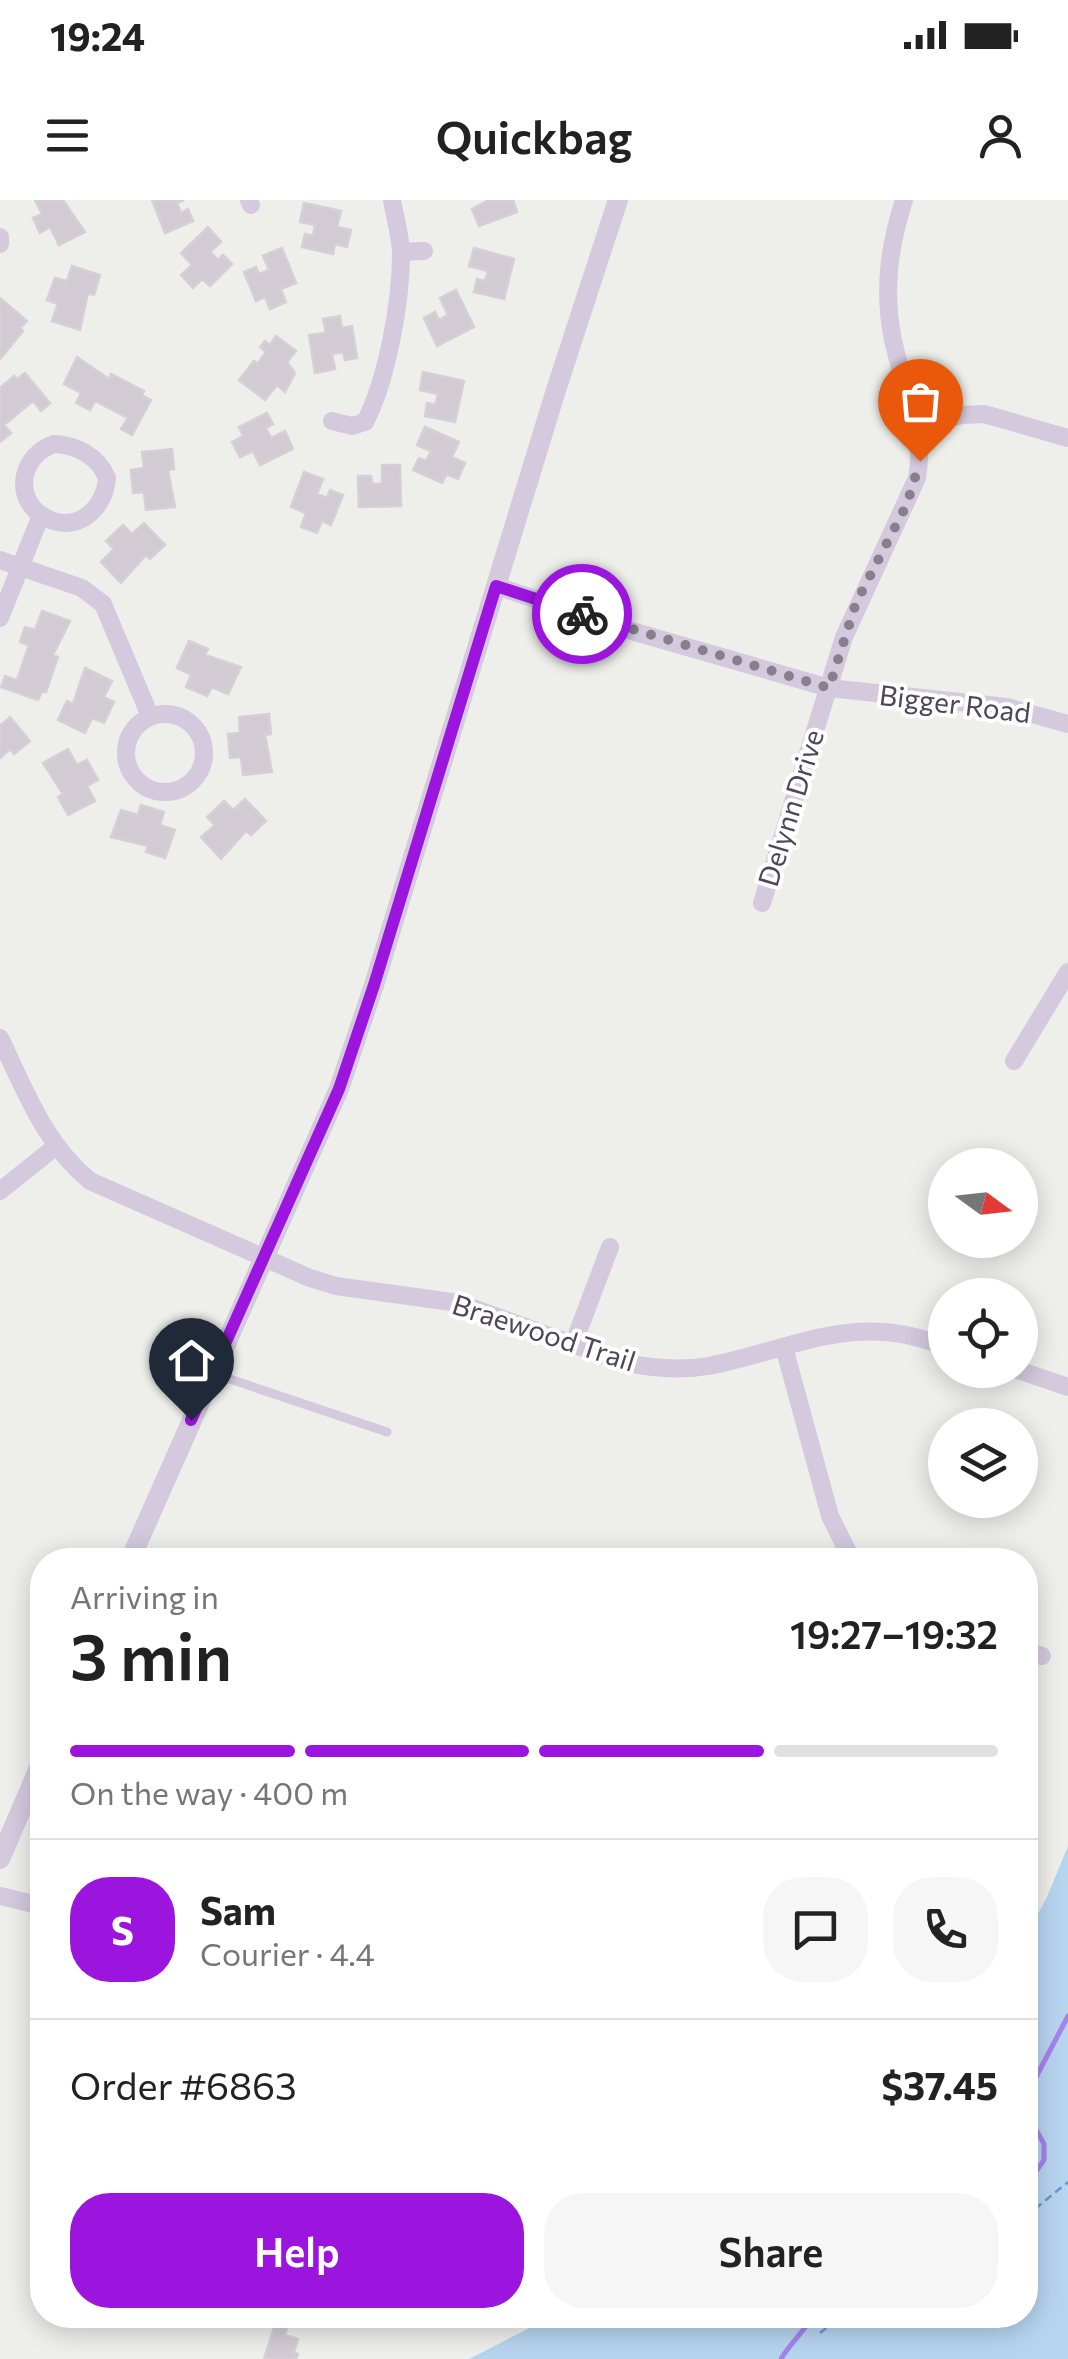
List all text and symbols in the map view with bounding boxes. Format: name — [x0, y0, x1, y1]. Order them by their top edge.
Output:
text: 19:24 — [50, 12, 145, 59]
icon: menu — [40, 108, 95, 163]
text: Quickbag — [436, 108, 632, 163]
icon: person — [973, 108, 1028, 163]
pin — [878, 359, 963, 462]
icon: bag — [893, 374, 948, 429]
courier — [532, 564, 632, 664]
icon: bike — [555, 587, 610, 642]
street label: Bigger Road — [878, 677, 1033, 729]
street label: Delynn Drive — [750, 725, 830, 890]
north arrow — [928, 1148, 1038, 1258]
map controls — [928, 1148, 1038, 1518]
button: locate — [928, 1278, 1038, 1388]
street label: Braewood Trail — [449, 1286, 640, 1378]
pin — [149, 1318, 234, 1421]
icon: home — [164, 1333, 219, 1388]
button: layers — [928, 1408, 1038, 1518]
text: Arriving in — [70, 1576, 219, 1616]
text: 19:27–19:32 — [790, 1610, 998, 1657]
text: 3 min — [70, 1614, 232, 1693]
text: On the way · 400 m — [70, 1772, 348, 1812]
button: chat — [763, 1877, 868, 1982]
button: phone — [893, 1877, 998, 1982]
text: Sam — [200, 1886, 276, 1933]
text: S — [111, 1906, 134, 1953]
text: Courier · 4.4 — [200, 1933, 375, 1973]
text: Order #6863 — [70, 2061, 297, 2108]
text: $37.45 — [881, 2061, 998, 2108]
button: Help — [70, 2193, 524, 2308]
button: Share — [544, 2193, 998, 2308]

